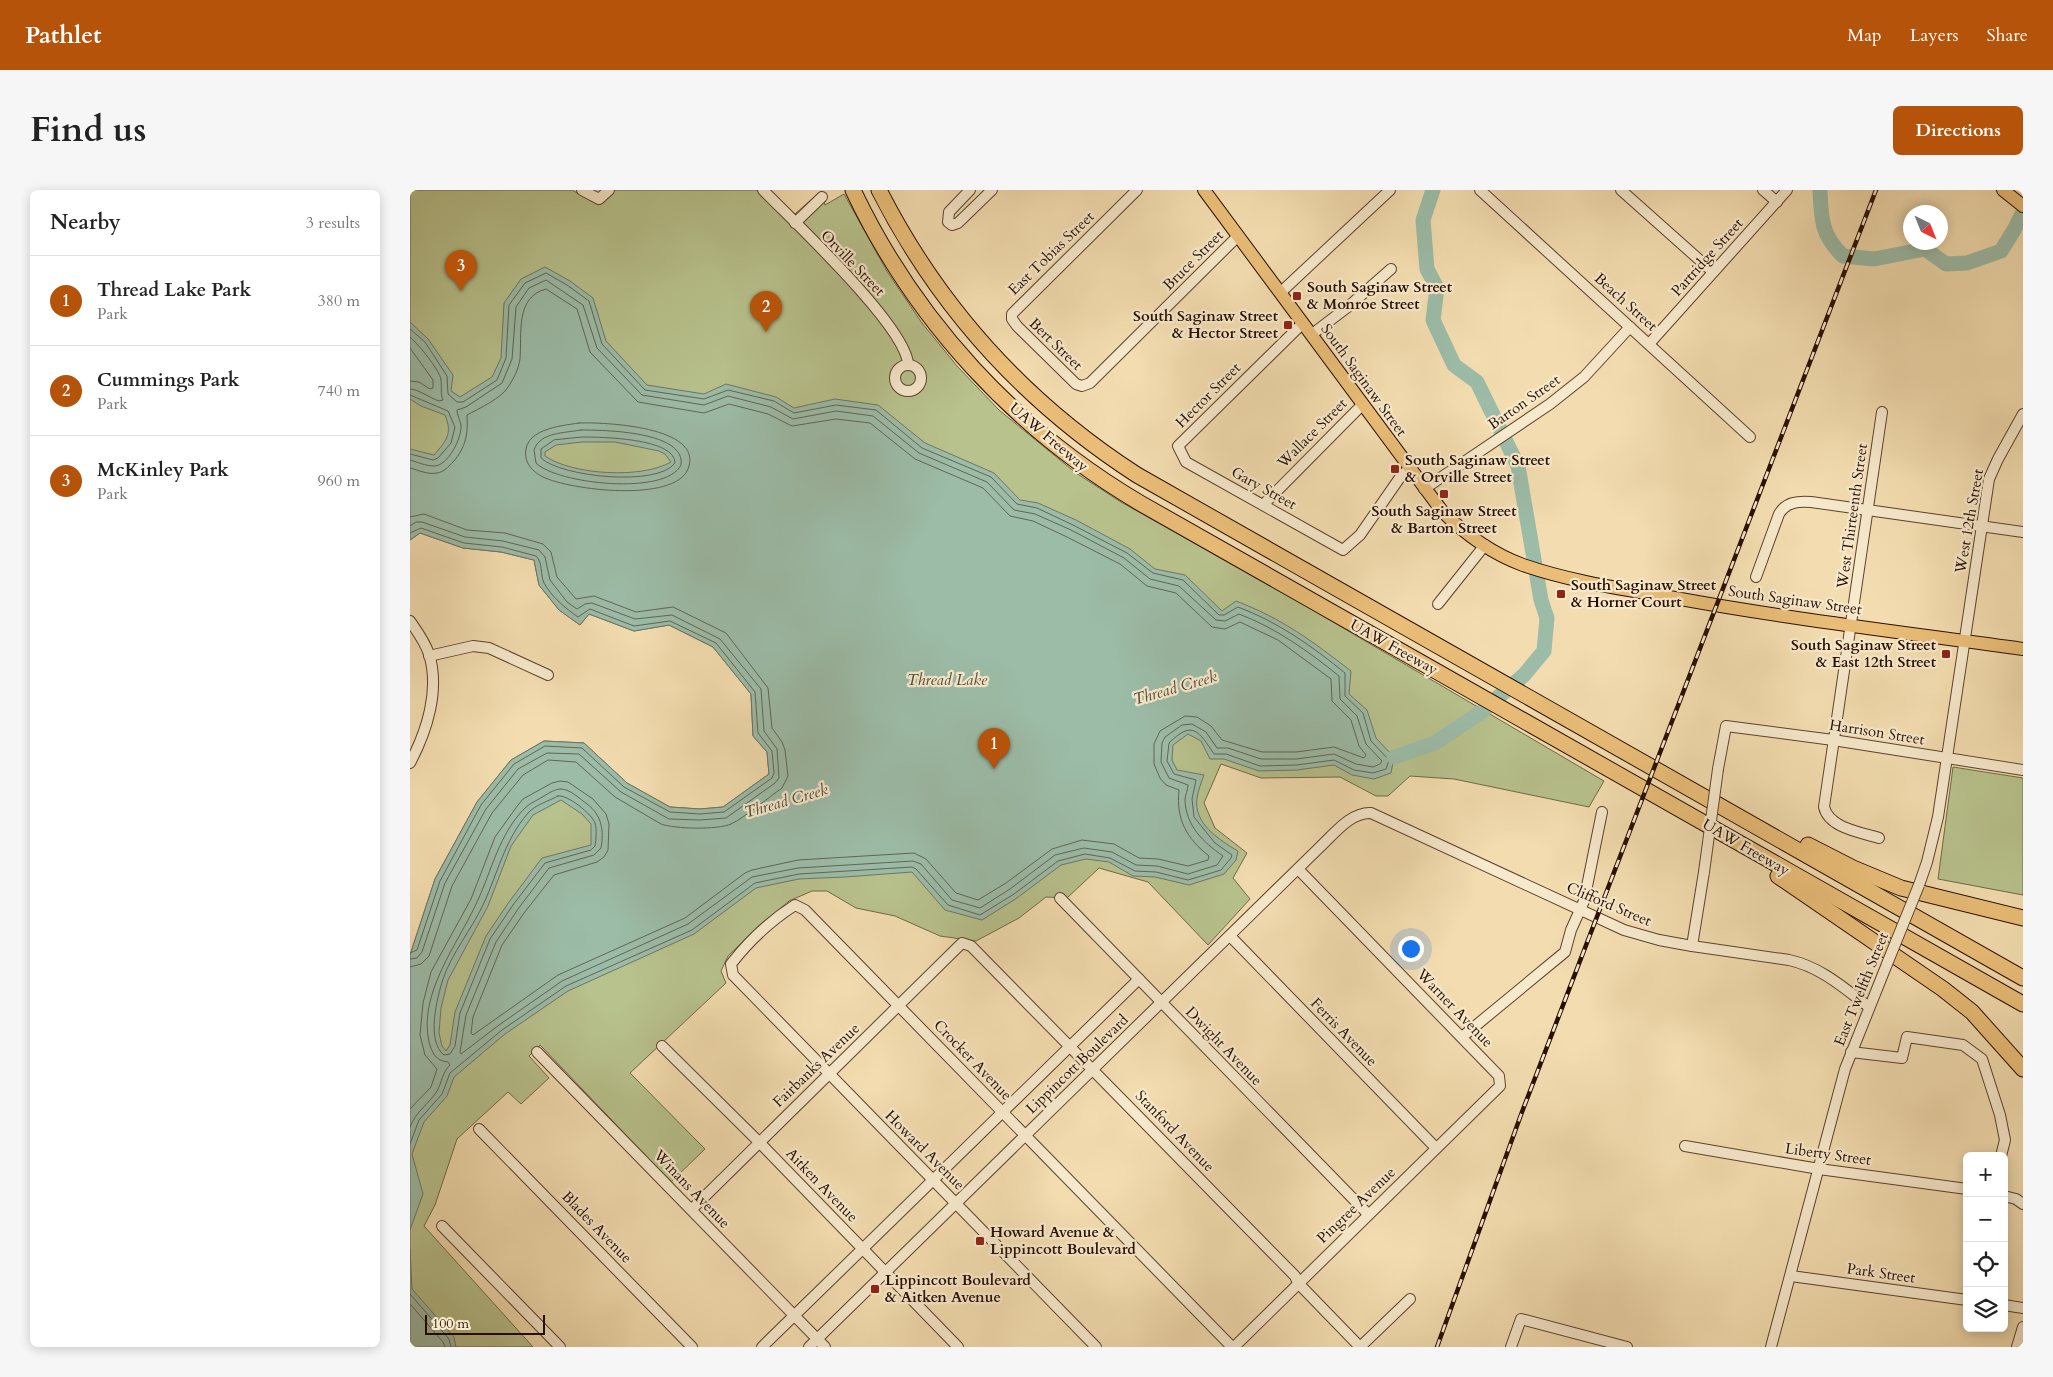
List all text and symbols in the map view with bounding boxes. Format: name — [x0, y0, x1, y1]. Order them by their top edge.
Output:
text: Pathlet — [25, 19, 102, 52]
text: Map — [1847, 23, 1882, 48]
text: Layers — [1910, 23, 1959, 48]
text: Share — [1987, 23, 2028, 48]
text: Find us — [30, 106, 146, 154]
button: Directions — [1893, 106, 2023, 155]
north arrow — [1903, 205, 1948, 250]
street label: East Tobias Street — [1004, 207, 1099, 299]
text: Nearby — [50, 208, 121, 237]
text: 3 results — [306, 212, 360, 234]
street label: Partridge Street — [1667, 213, 1748, 300]
street label: Bruce Street — [1158, 225, 1228, 295]
street label: Orville Street — [816, 226, 890, 301]
pin: 3 — [445, 250, 477, 291]
street label: Beach Street — [1590, 268, 1662, 336]
text: Thread Lake Park — [97, 277, 251, 303]
place label: South Saginaw Street & Monroe Street — [1307, 277, 1453, 314]
text: 1 — [62, 290, 70, 312]
text: 380 m — [318, 290, 360, 312]
marker: South Saginaw Street & Monroe Street — [1291, 290, 1303, 302]
pin: 2 — [750, 291, 782, 332]
text: Park — [97, 303, 128, 325]
place label: South Saginaw Street & Hector Street — [1133, 306, 1279, 343]
street label: Bert Street — [1025, 313, 1087, 375]
marker: South Saginaw Street & Hector Street — [1282, 319, 1294, 331]
street label: South Saginaw Street — [1316, 320, 1412, 441]
street label: Hector Street — [1171, 358, 1245, 432]
text: Cummings Park — [97, 367, 240, 393]
street label: Barton Street — [1484, 370, 1564, 434]
text: 2 — [62, 380, 70, 402]
text: 740 m — [318, 380, 360, 402]
text: Park — [97, 393, 128, 415]
street label: Wallace Street — [1272, 394, 1351, 473]
street label: UAW Freeway — [1005, 398, 1093, 476]
street label: West Thirteenth Street — [1832, 442, 1872, 591]
place label: South Saginaw Street & Orville Street — [1405, 450, 1551, 487]
text: McKinley Park — [97, 457, 229, 483]
street label: Gary Street — [1228, 462, 1300, 514]
marker: South Saginaw Street & Orville Street — [1389, 463, 1401, 475]
street label: West 12th Street — [1950, 467, 1988, 576]
text: 3 — [62, 470, 70, 492]
text: 960 m — [318, 470, 360, 492]
text: Park — [97, 483, 128, 505]
marker: South Saginaw Street & Barton Street — [1438, 488, 1450, 500]
place label: South Saginaw Street & Barton Street — [1371, 501, 1517, 538]
place label: South Saginaw Street & Horner Court — [1571, 575, 1717, 612]
street label: South Saginaw Street — [1727, 581, 1863, 619]
marker: South Saginaw Street & Horner Court — [1555, 588, 1567, 600]
street label: UAW Freeway — [1346, 615, 1442, 679]
place label: South Saginaw Street & East 12th Street — [1791, 635, 1937, 672]
marker: South Saginaw Street & East 12th Street — [1940, 648, 1952, 660]
water label: Thread Creek — [1130, 666, 1220, 710]
water label: Thread Lake — [907, 669, 988, 691]
street label: Harrison Street — [1828, 715, 1926, 749]
pin: 1 — [978, 728, 1010, 769]
water label: Thread Creek — [741, 779, 831, 823]
street label: UAW Freeway — [1699, 814, 1793, 880]
street label: Clifford Street — [1564, 877, 1655, 931]
street label: East Twelfth Street — [1829, 929, 1893, 1049]
your location — [1398, 936, 1424, 962]
street label: Warner Avenue — [1412, 964, 1498, 1052]
street label: Ferris Avenue — [1306, 993, 1382, 1071]
street label: Dwight Avenue — [1181, 1002, 1267, 1090]
street label: Lippincott Boulevard — [1021, 1010, 1133, 1118]
street label: Crocker Avenue — [929, 1015, 1017, 1105]
street label: Fairbanks Avenue — [768, 1018, 864, 1112]
street label: Stanford Avenue — [1131, 1086, 1219, 1176]
street label: Howard Avenue — [881, 1106, 969, 1194]
street label: Liberty Street — [1784, 1138, 1872, 1170]
street label: Aitken Avenue — [782, 1144, 863, 1226]
street label: Winans Avenue — [649, 1145, 735, 1233]
map controls — [1963, 1152, 2008, 1332]
button: + — [1963, 1152, 2008, 1197]
street label: Pingree Avenue — [1312, 1162, 1400, 1248]
street label: Blades Avenue — [558, 1187, 637, 1268]
button: − — [1963, 1197, 2008, 1242]
place label: Howard Avenue & Lippincott Boulevard — [990, 1222, 1136, 1259]
marker: Howard Avenue & Lippincott Boulevard — [974, 1235, 986, 1247]
button: locate — [1963, 1242, 2008, 1287]
street label: Park Street — [1845, 1258, 1917, 1288]
place label: Lippincott Boulevard & Aitken Avenue — [885, 1270, 1031, 1307]
marker: Lippincott Boulevard & Aitken Avenue — [869, 1283, 881, 1295]
button: layers — [1963, 1287, 2008, 1332]
scale bar — [425, 1312, 545, 1335]
text: 100 m — [432, 1314, 469, 1333]

